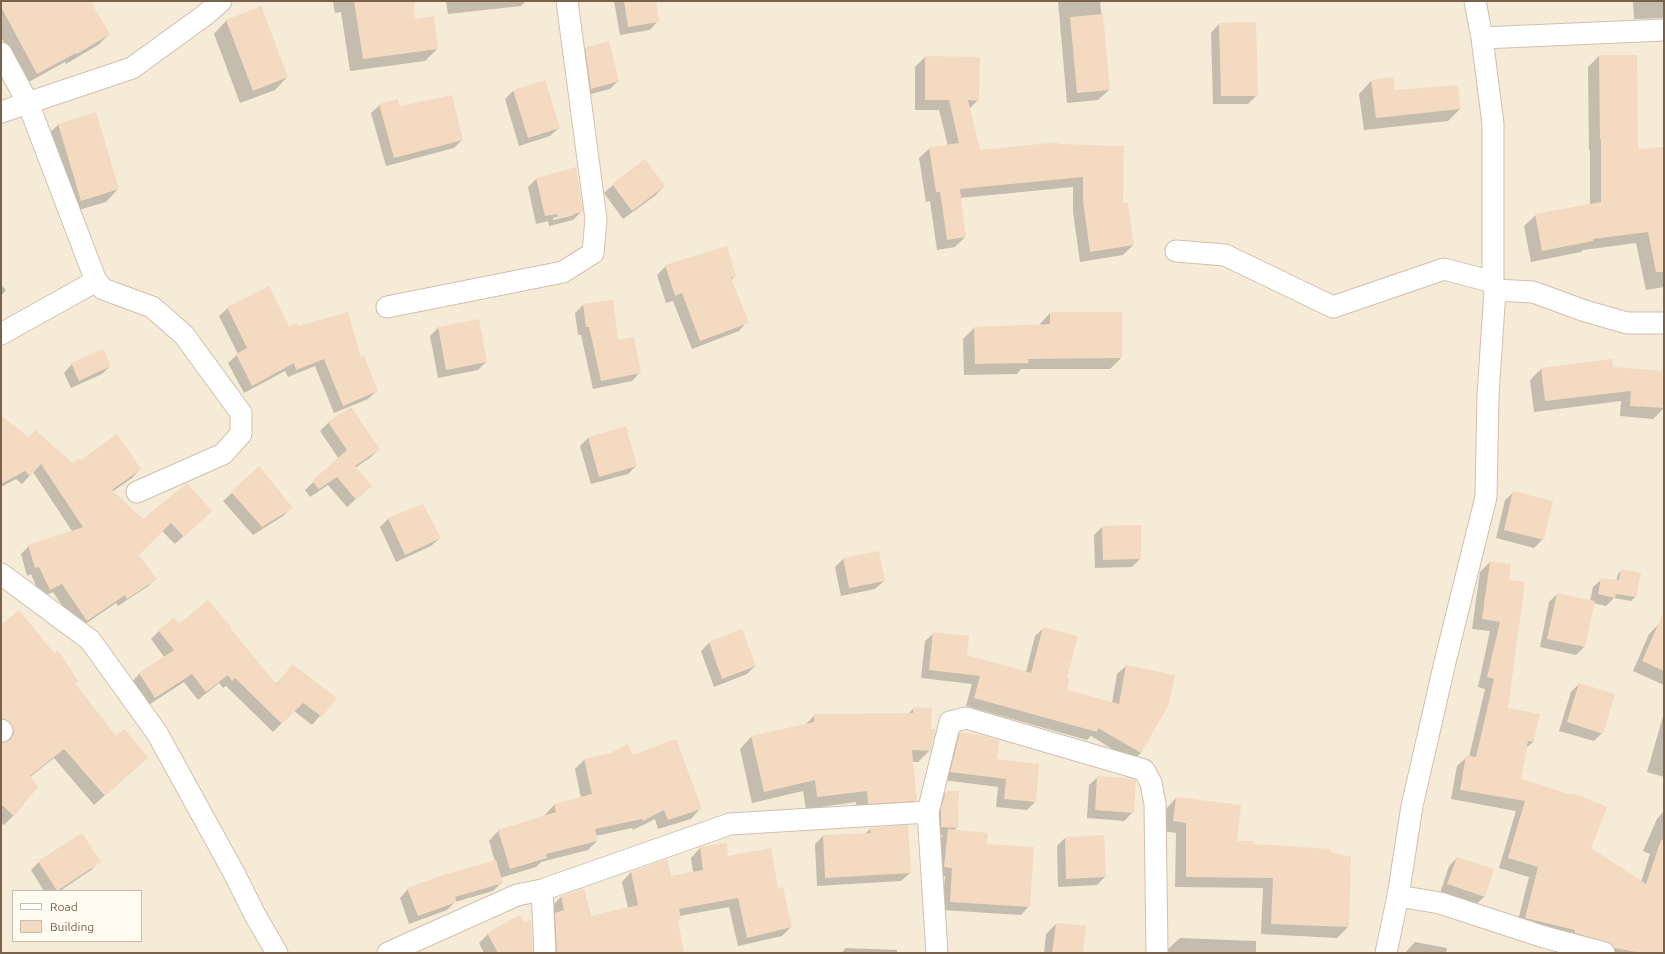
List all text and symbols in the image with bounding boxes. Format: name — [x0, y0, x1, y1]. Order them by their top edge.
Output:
legend — [12, 890, 142, 942]
text: Road — [50, 900, 78, 913]
text: Building — [50, 920, 94, 933]

